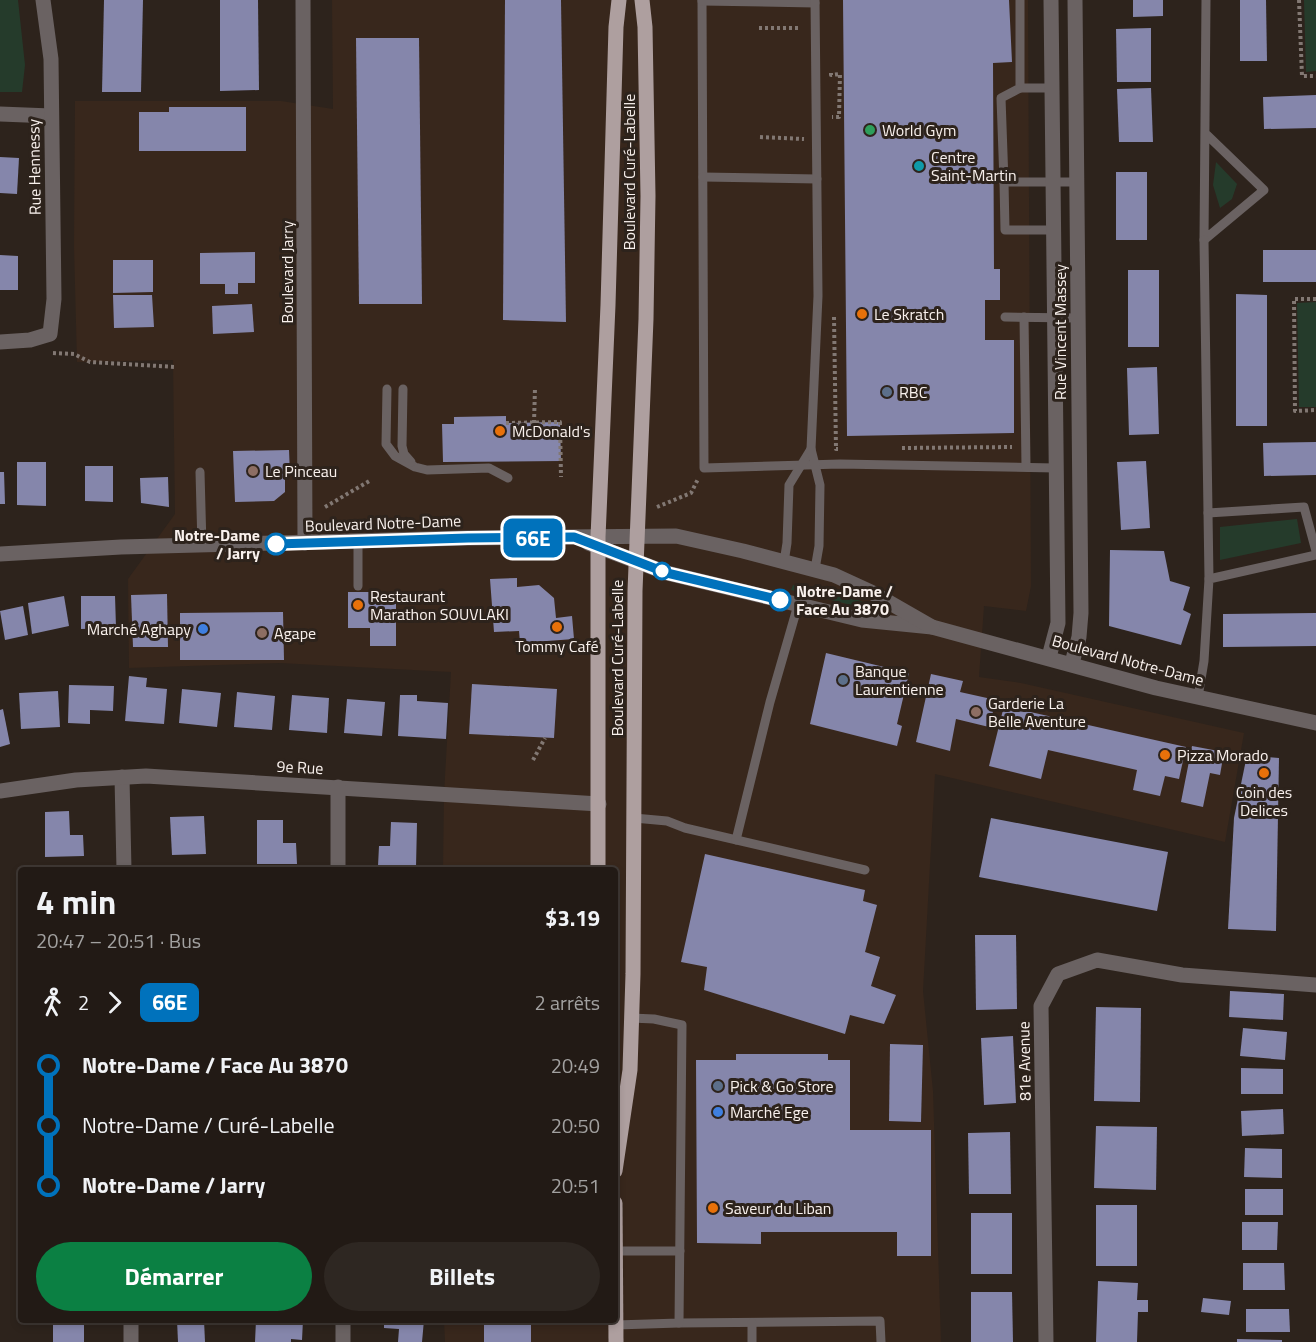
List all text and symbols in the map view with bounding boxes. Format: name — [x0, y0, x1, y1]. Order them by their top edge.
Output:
street label: Boulevard Curé-Labelle — [617, 94, 641, 250]
street label: Rue Hennessy — [21, 118, 47, 215]
place label: World Gym — [882, 118, 956, 142]
marker: World Gym — [863, 123, 877, 137]
place label: Centre Saint-Martin — [931, 145, 1017, 187]
marker: Centre Saint-Martin — [912, 159, 926, 173]
street label: Boulevard Jarry — [275, 220, 299, 323]
street label: Rue Vincent Massey — [1048, 264, 1072, 400]
place label: Le Skratch — [874, 302, 944, 326]
marker: Le Skratch — [855, 307, 869, 321]
place label: RBC — [899, 380, 928, 404]
marker: RBC — [880, 385, 894, 399]
place label: McDonald's — [512, 419, 591, 443]
marker: McDonald's — [493, 424, 507, 438]
place label: Le Pinceau — [265, 459, 337, 483]
marker: Le Pinceau — [246, 464, 260, 478]
street label: Boulevard Notre-Dame — [304, 508, 462, 538]
line badge: 66E — [498, 518, 568, 558]
text: 66E — [515, 522, 551, 554]
place label: Notre-Dame / Jarry — [174, 523, 260, 565]
marker: Notre-Dame / Jarry — [265, 533, 287, 555]
unlabelled marker — [653, 562, 671, 580]
place label: Notre-Dame / Face Au 3870 — [796, 579, 893, 621]
street label: Boulevard Curé-Labelle — [605, 580, 629, 736]
place label: Restaurant Marathon SOUVLAKI — [370, 584, 509, 626]
marker: Notre-Dame / Face Au 3870 — [769, 589, 791, 611]
marker: Restaurant Marathon SOUVLAKI — [351, 598, 365, 612]
place label: Marché Aghapy — [87, 617, 191, 641]
marker: Tommy Café — [550, 620, 564, 634]
place label: Agape — [274, 621, 316, 645]
marker: Marché Aghapy — [196, 622, 210, 636]
marker: Agape — [255, 626, 269, 640]
street label: Boulevard Notre-Dame — [1049, 628, 1207, 692]
place label: Tommy Café — [515, 634, 599, 658]
place label: Banque Laurentienne — [855, 659, 944, 701]
marker: Banque Laurentienne — [836, 673, 850, 687]
place label: Garderie La Belle Aventure — [988, 691, 1086, 733]
marker: Garderie La Belle Aventure — [969, 705, 983, 719]
place label: Pizza Morado — [1177, 743, 1268, 767]
marker: Pizza Morado — [1158, 748, 1172, 762]
street label: 9e Rue — [276, 754, 324, 780]
marker: Coin des Delices — [1257, 766, 1271, 780]
place label: Coin des Delices — [1236, 780, 1292, 822]
text: 4 min — [36, 877, 116, 927]
text: $3.19 — [545, 901, 600, 935]
text: 20:47 – 20:51 · Bus — [36, 925, 201, 956]
icon: walk — [36, 986, 69, 1019]
icon: forward — [98, 986, 131, 1019]
text: 66E — [152, 986, 187, 1018]
text: 2 — [78, 987, 89, 1018]
text: 2 arrêts — [534, 987, 600, 1018]
street label: 81e Avenue — [1011, 1021, 1037, 1101]
text: Notre-Dame / Face Au 3870 — [82, 1048, 348, 1082]
text: 20:49 — [551, 1050, 600, 1081]
place label: Pick & Go Store — [730, 1074, 834, 1098]
marker: Pick & Go Store — [711, 1079, 725, 1093]
place label: Marché Ege — [730, 1100, 809, 1124]
marker: Marché Ege — [711, 1105, 725, 1119]
text: Notre-Dame / Curé-Labelle — [82, 1108, 335, 1142]
text: 20:50 — [551, 1110, 600, 1141]
text: Notre-Dame / Jarry — [82, 1168, 265, 1202]
text: 20:51 — [551, 1170, 600, 1201]
place label: Saveur du Liban — [725, 1196, 831, 1220]
marker: Saveur du Liban — [706, 1201, 720, 1215]
button: Démarrer — [36, 1242, 312, 1311]
button: Billets — [324, 1242, 600, 1311]

